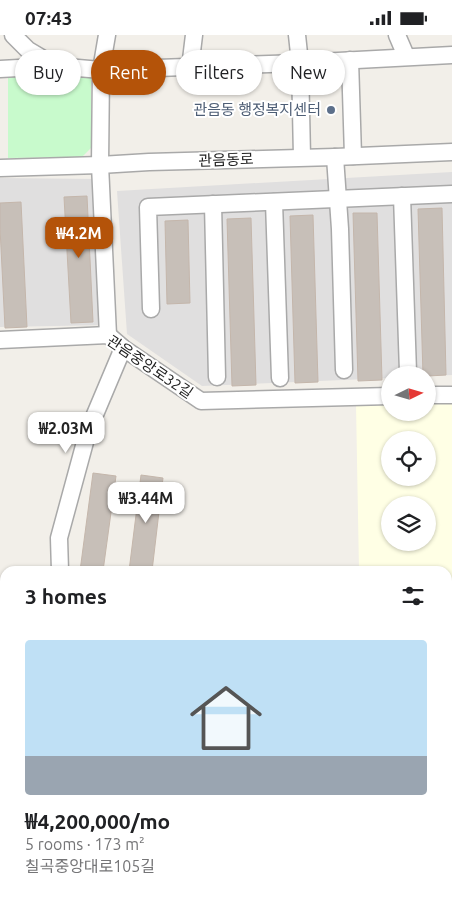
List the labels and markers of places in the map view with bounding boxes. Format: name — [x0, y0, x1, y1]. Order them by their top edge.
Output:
place label: 관음동 행정복지센터 — [193, 101, 321, 118]
marker: 관음동 행정복지센터 — [325, 104, 337, 116]
pin: ₩4.2M — [44, 217, 114, 259]
pin: ₩2.03M — [25, 411, 107, 454]
pin: ₩3.44M — [105, 481, 187, 524]

